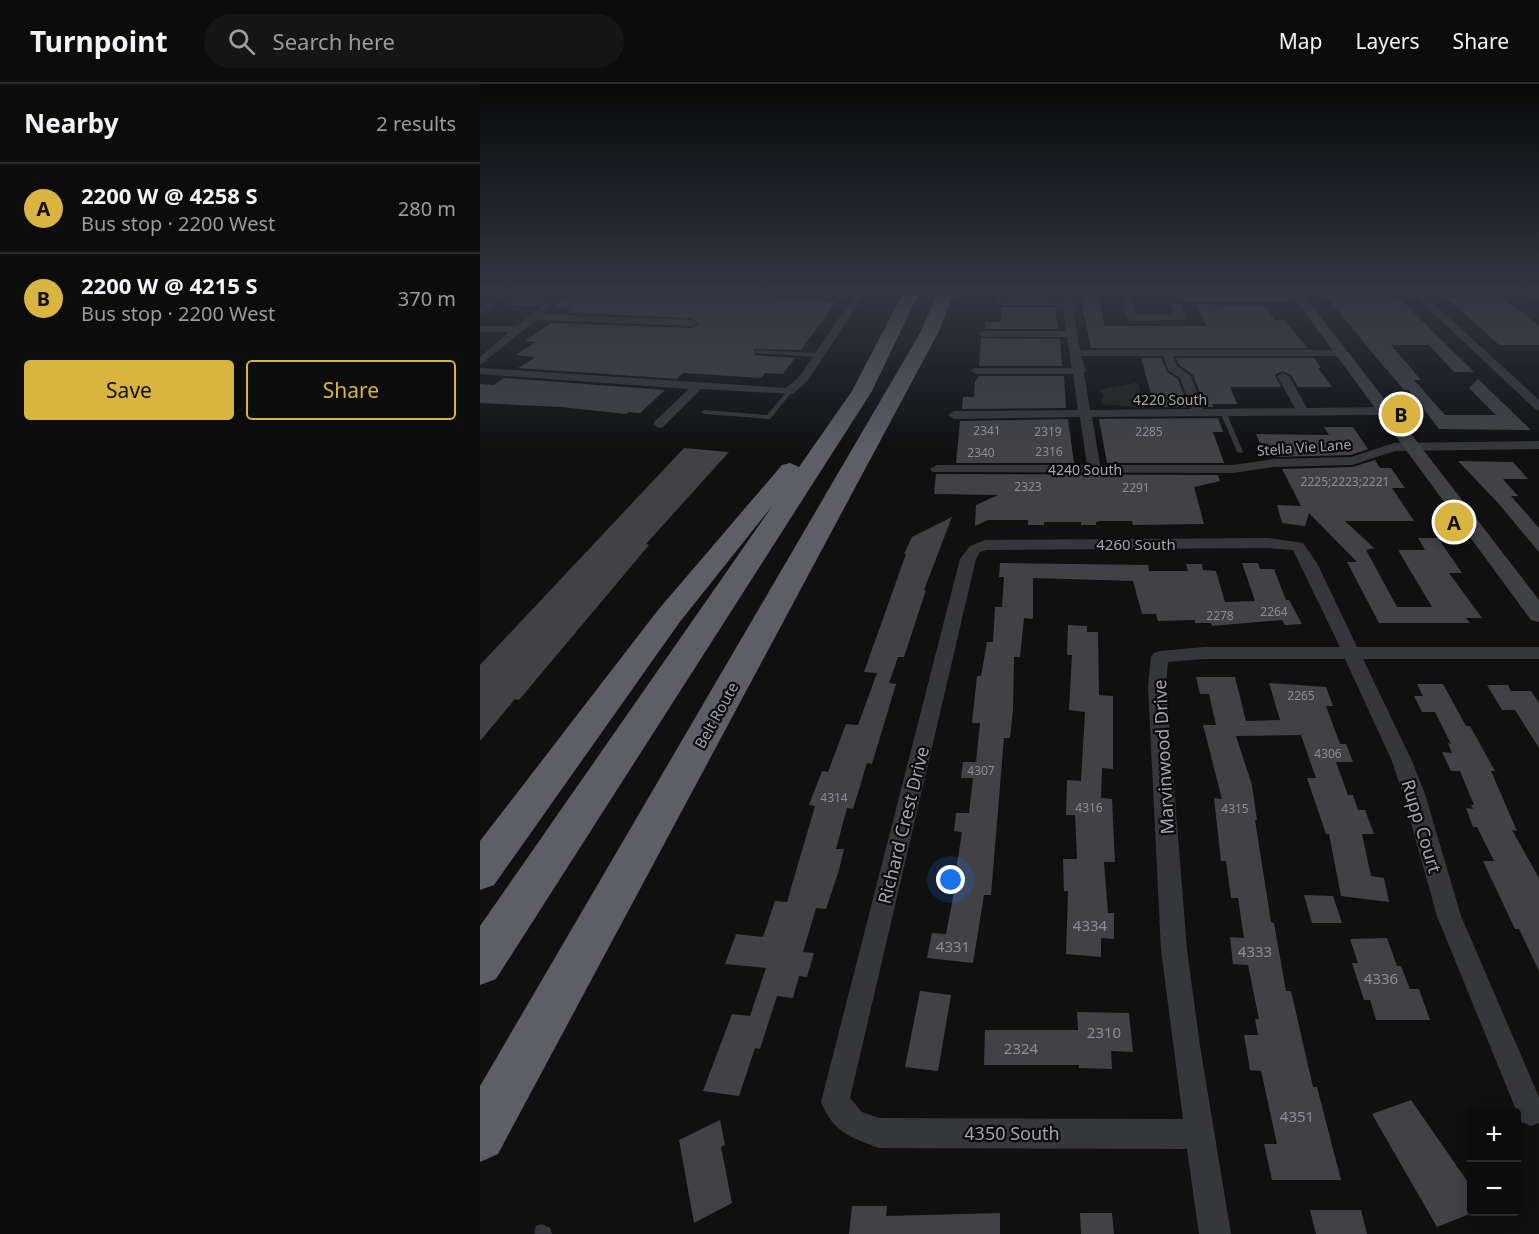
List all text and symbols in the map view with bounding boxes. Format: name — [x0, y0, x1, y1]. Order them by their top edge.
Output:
search box — [204, 14, 624, 68]
text: Turnpoint — [30, 22, 168, 60]
icon: search — [225, 25, 258, 58]
text: Search here — [273, 26, 395, 56]
text: Map — [1279, 27, 1323, 55]
text: Layers — [1356, 27, 1420, 55]
text: Share — [1453, 27, 1509, 55]
text: Nearby — [24, 105, 119, 141]
text: 2 results — [376, 110, 456, 137]
text: 2200 W @ 4258 S — [81, 180, 258, 210]
text: A — [37, 195, 50, 222]
text: 280 m — [398, 195, 456, 222]
text: Bus stop · 2200 West — [81, 210, 275, 237]
text: 2200 W @ 4215 S — [81, 270, 258, 300]
text: B — [37, 285, 50, 312]
text: 370 m — [398, 285, 456, 312]
text: Bus stop · 2200 West — [81, 300, 275, 327]
button: Save — [24, 360, 234, 420]
button: Share — [246, 360, 456, 420]
street label: 4220 South — [1133, 390, 1207, 409]
pin: B — [1382, 392, 1420, 436]
house number: 2341 — [973, 422, 1001, 439]
house number: 2319 — [1034, 423, 1062, 440]
house number: 2285 — [1135, 423, 1163, 440]
street label: Stella Vie Lane — [1256, 434, 1352, 460]
house number: 2316 — [1035, 443, 1063, 460]
house number: 2340 — [967, 444, 995, 461]
street label: 4240 South — [1048, 460, 1122, 479]
house number: 2225;2223;2221 — [1301, 473, 1389, 490]
house number: 2323 — [1014, 478, 1042, 495]
house number: 2291 — [1122, 479, 1150, 496]
pin: A — [1434, 500, 1474, 544]
street label: 4260 South — [1096, 534, 1176, 554]
house number: 2264 — [1260, 603, 1288, 620]
house number: 2278 — [1206, 607, 1234, 624]
street label: Belt Route — [690, 678, 742, 752]
street label: Marvinwood Drive — [1147, 679, 1179, 835]
house number: 2265 — [1287, 687, 1315, 704]
street label: Richard Crest Drive — [872, 744, 934, 906]
house number: 4306 — [1314, 745, 1342, 762]
house number: 4307 — [967, 762, 995, 779]
street label: Rupp Court — [1396, 776, 1448, 876]
house number: 4314 — [820, 789, 848, 806]
house number: 4316 — [1075, 799, 1103, 816]
house number: 4315 — [1221, 800, 1249, 817]
your location — [936, 865, 965, 894]
house number: 4334 — [1073, 915, 1108, 935]
house number: 4331 — [936, 936, 970, 956]
house number: 4333 — [1238, 941, 1272, 961]
house number: 4336 — [1364, 968, 1398, 988]
house number: 2310 — [1087, 1022, 1121, 1042]
house number: 2324 — [1004, 1038, 1039, 1058]
house number: 4351 — [1280, 1106, 1314, 1126]
map controls — [1467, 1108, 1521, 1216]
button: + — [1467, 1108, 1521, 1162]
street label: 4350 South — [964, 1121, 1060, 1145]
button: − — [1467, 1162, 1521, 1216]

